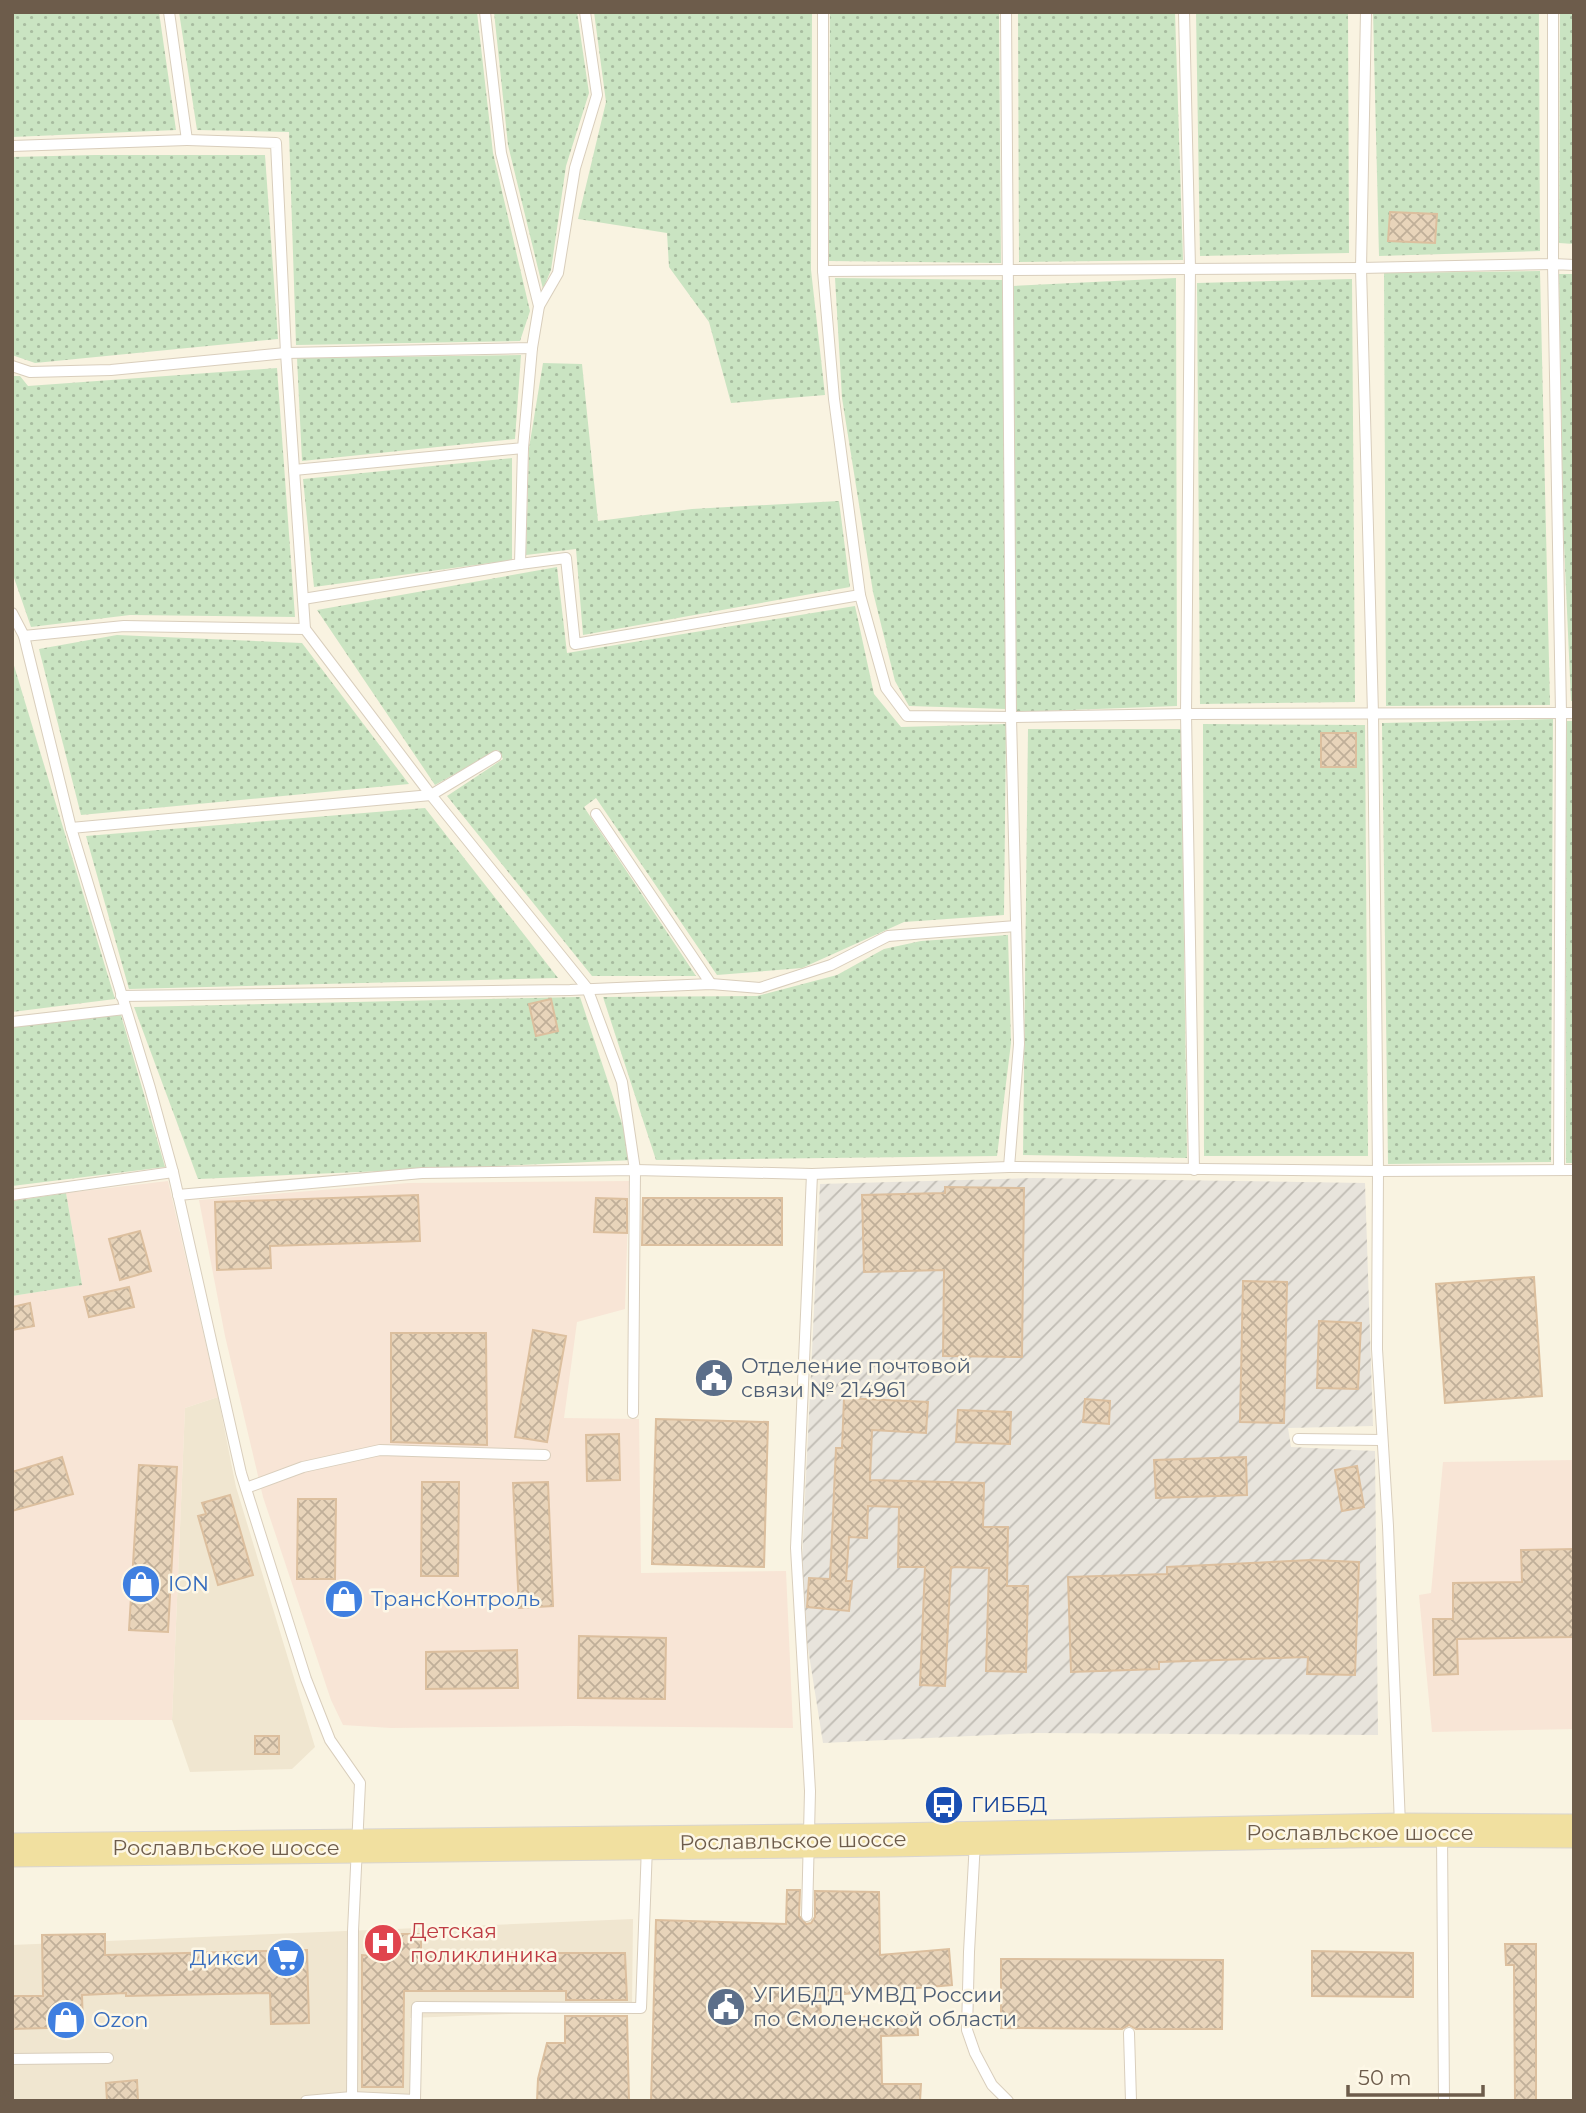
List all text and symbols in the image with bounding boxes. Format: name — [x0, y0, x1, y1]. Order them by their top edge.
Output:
place label: Отделение почтовой связи № 214961 — [741, 1353, 971, 1402]
public building icon: Отделение почтовой связи № 214961 — [693, 1357, 735, 1399]
shop icon: ION — [120, 1563, 162, 1605]
place label: ION — [168, 1571, 209, 1596]
shop icon: ТрансКонтроль — [323, 1578, 365, 1620]
place label: ТрансКонтроль — [371, 1586, 540, 1611]
bus stop icon: ГИББД — [923, 1784, 965, 1826]
place label: ГИББД — [971, 1792, 1047, 1817]
street label: Рославльское шоссе — [1246, 1820, 1474, 1845]
street label: Рославльское шоссе — [679, 1826, 907, 1855]
street label: Рославльское шоссе — [112, 1835, 340, 1860]
place label: Детская поликлиника — [410, 1918, 558, 1967]
hospital icon: Детская поликлиника — [362, 1922, 404, 1964]
supermarket icon: Дикси — [265, 1937, 307, 1979]
place label: Дикси — [190, 1945, 259, 1970]
place label: УГИБДД УМВД России по Смоленской области — [753, 1982, 1017, 2031]
public building icon: УГИБДД УМВД России по Смоленской области — [705, 1986, 747, 2028]
shop icon: Ozon — [45, 1999, 87, 2041]
place label: Ozon — [93, 2007, 149, 2032]
scale bar — [1348, 2054, 1483, 2098]
text: 50 m — [1358, 2065, 1412, 2090]

